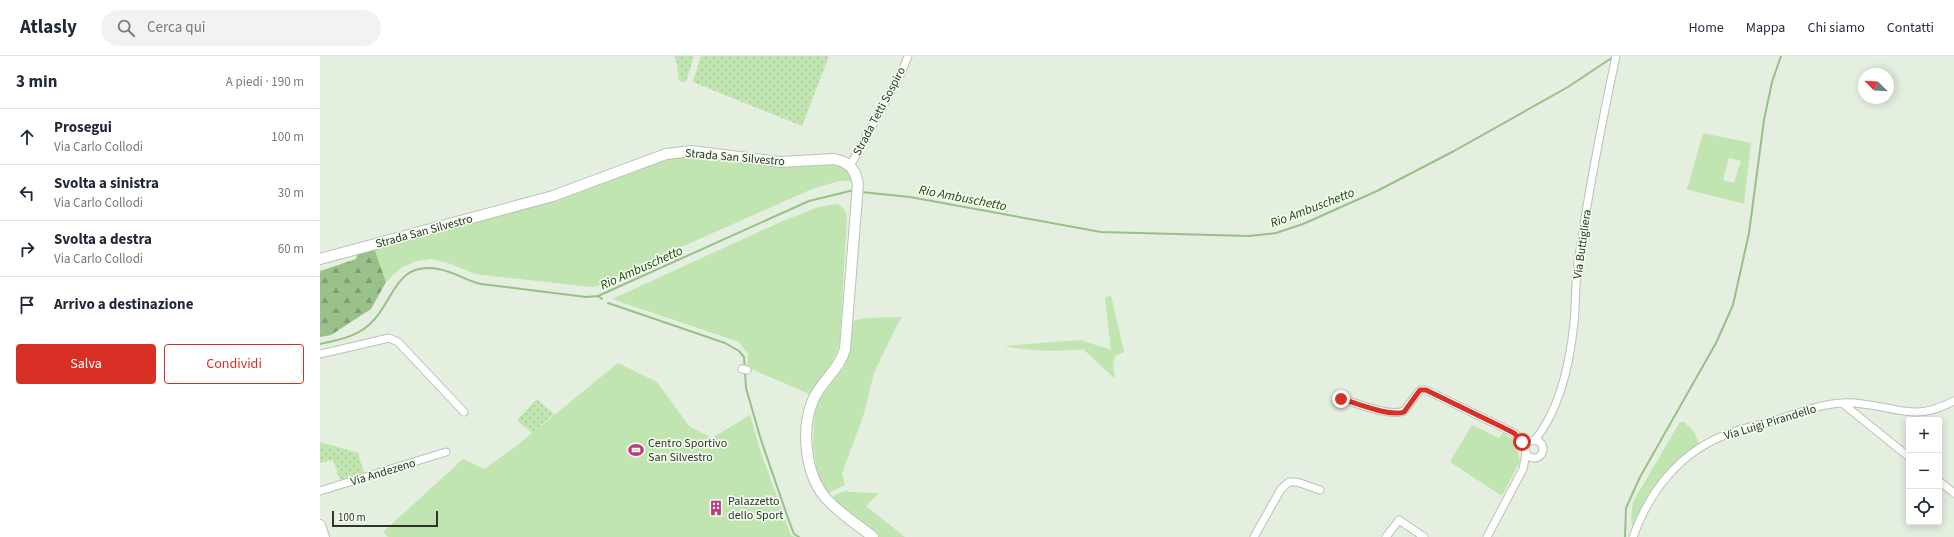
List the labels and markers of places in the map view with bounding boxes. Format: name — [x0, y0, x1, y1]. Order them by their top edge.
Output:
place label: Centro Sportivo San Silvestro — [648, 435, 727, 466]
sports icon: Centro Sportivo San Silvestro — [627, 441, 645, 459]
place label: Palazzetto dello Sport — [728, 493, 783, 524]
building icon: Palazzetto dello Sport — [707, 499, 725, 517]

